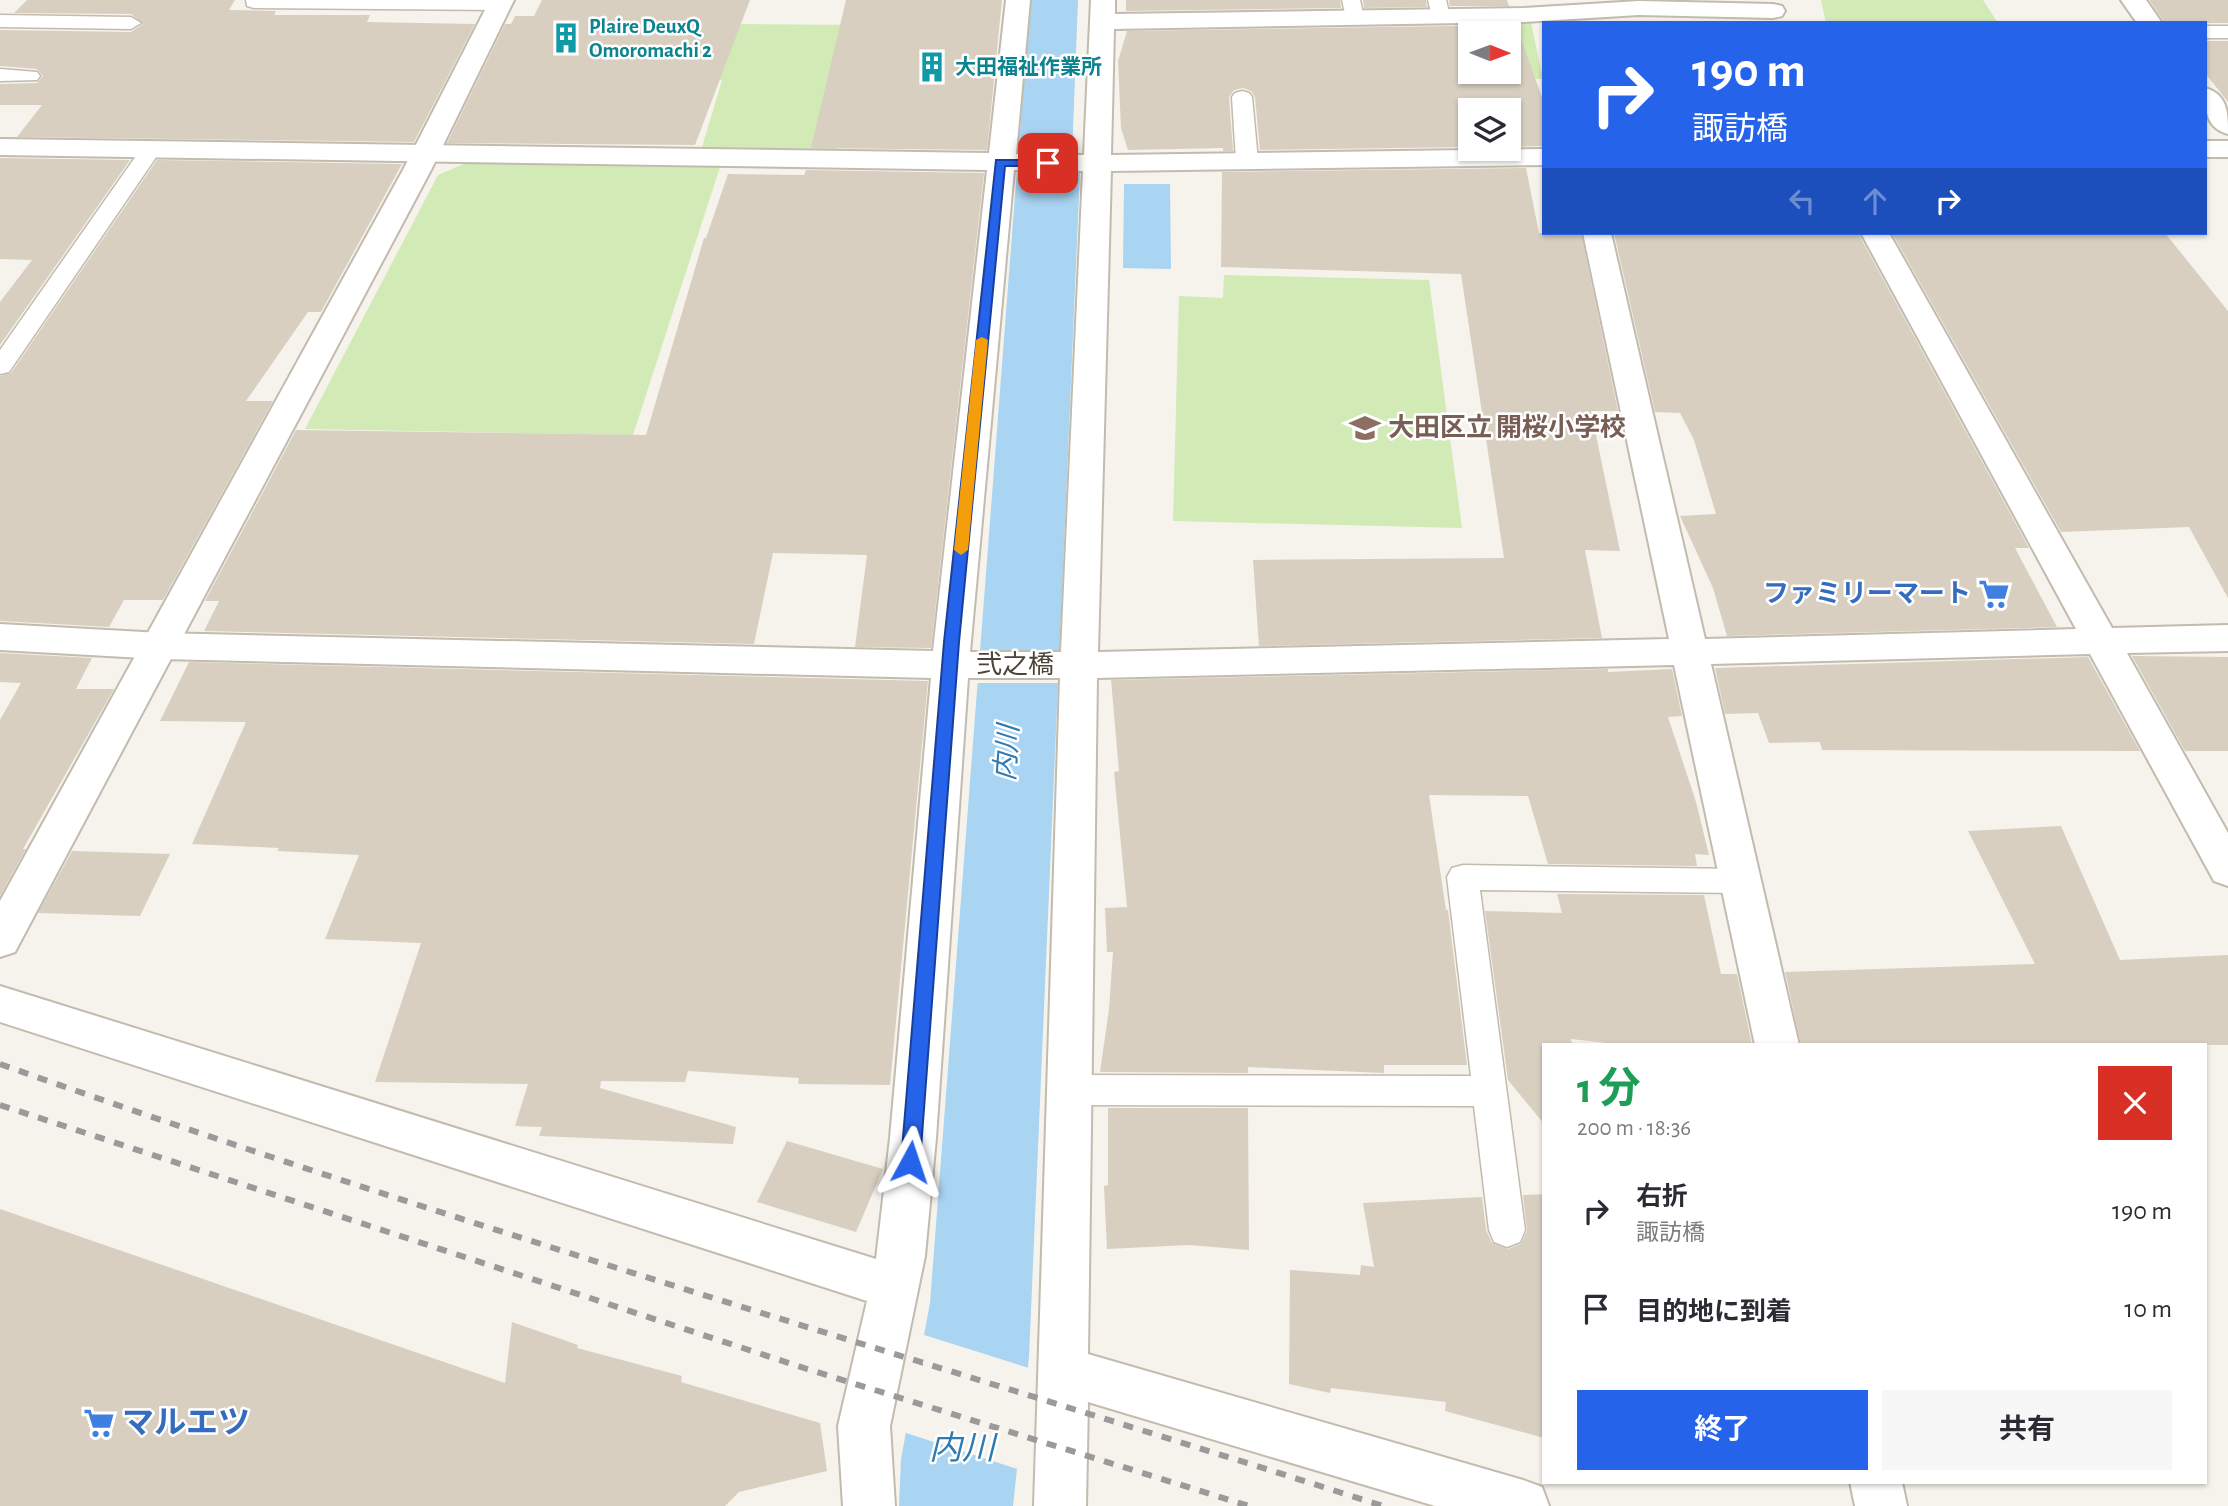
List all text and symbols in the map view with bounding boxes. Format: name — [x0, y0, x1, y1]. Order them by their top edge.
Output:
place label: Plaire DeuxQ Omoromachi 2 — [589, 16, 712, 61]
building icon: Plaire DeuxQ Omoromachi 2 — [549, 21, 583, 55]
north arrow — [1458, 21, 1521, 84]
map controls — [1458, 21, 1521, 161]
text: 190 m — [1692, 47, 1806, 96]
icon: right — [1577, 49, 1668, 140]
building icon: 大田福祉作業所 — [915, 50, 949, 84]
place label: 大田福祉作業所 — [955, 56, 1102, 78]
button: layers — [1458, 98, 1521, 161]
text: 諏訪橋 — [1692, 113, 1788, 145]
pin — [1018, 133, 1078, 193]
icon: arrive — [1029, 144, 1067, 182]
icon: left — [1783, 182, 1821, 220]
icon: ahead — [1856, 182, 1894, 220]
icon: right — [1929, 182, 1967, 220]
school or university icon: 大田区立 開桜小学校 — [1348, 411, 1382, 445]
place label: 大田区立 開桜小学校 — [1388, 413, 1626, 441]
supermarket icon: ファミリーマート — [1977, 577, 2011, 611]
place label: ファミリーマート — [1763, 581, 1971, 607]
street label: 弐之橋 — [976, 651, 1054, 678]
water label: 内川 — [990, 721, 1024, 782]
button: close — [2098, 1066, 2172, 1140]
text: 1 分 — [1577, 1068, 1640, 1110]
text: 200 m · 18:36 — [1577, 1117, 1691, 1140]
position arrow — [873, 1125, 947, 1199]
text: 右折 — [1636, 1184, 1688, 1210]
icon: right — [1577, 1192, 1615, 1230]
text: 190 m — [2112, 1198, 2172, 1224]
text: 諏訪橋 — [1636, 1222, 1705, 1245]
icon: arrive — [1577, 1290, 1615, 1328]
text: 10 m — [2124, 1296, 2172, 1322]
text: 目的地に到着 — [1636, 1299, 1792, 1325]
button: 終了 — [1577, 1390, 1868, 1470]
button: 共有 — [1882, 1390, 2172, 1470]
supermarket icon: マルエツ — [82, 1406, 116, 1440]
place label: マルエツ — [122, 1407, 250, 1439]
water label: 内川 — [929, 1431, 998, 1466]

